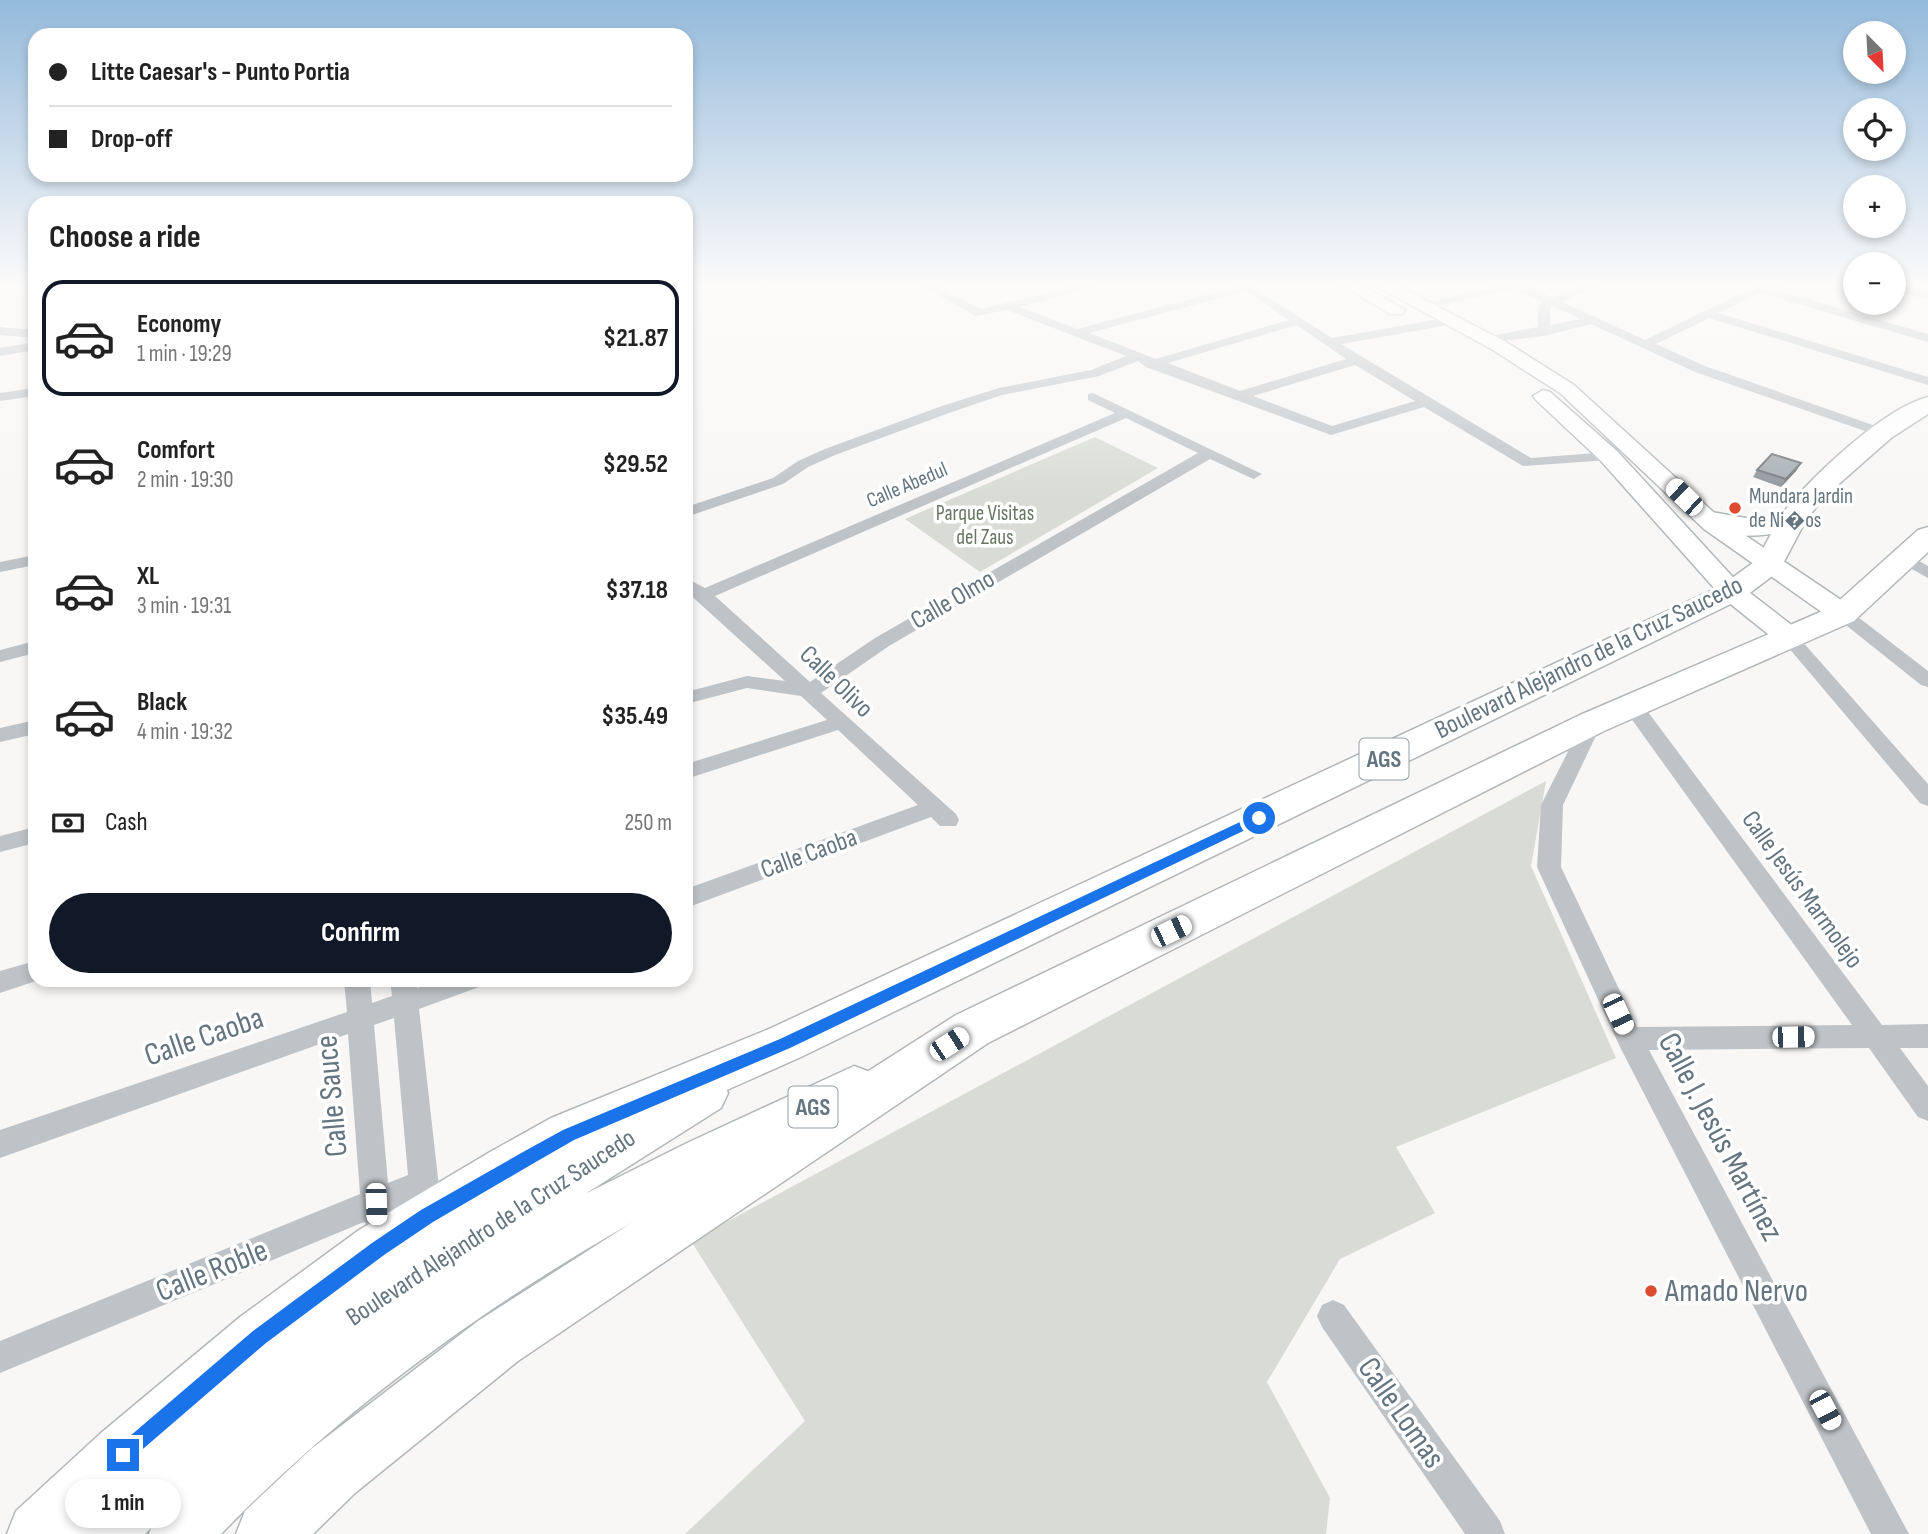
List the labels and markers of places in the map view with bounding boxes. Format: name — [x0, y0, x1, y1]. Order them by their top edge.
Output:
place label: Mundara Jardin de Ni�os — [1749, 484, 1853, 533]
marker: Mundara Jardin de Ni�os — [1727, 500, 1743, 516]
place label: Amado Nervo — [1664, 1272, 1808, 1311]
marker: Amado Nervo — [1643, 1283, 1659, 1299]

